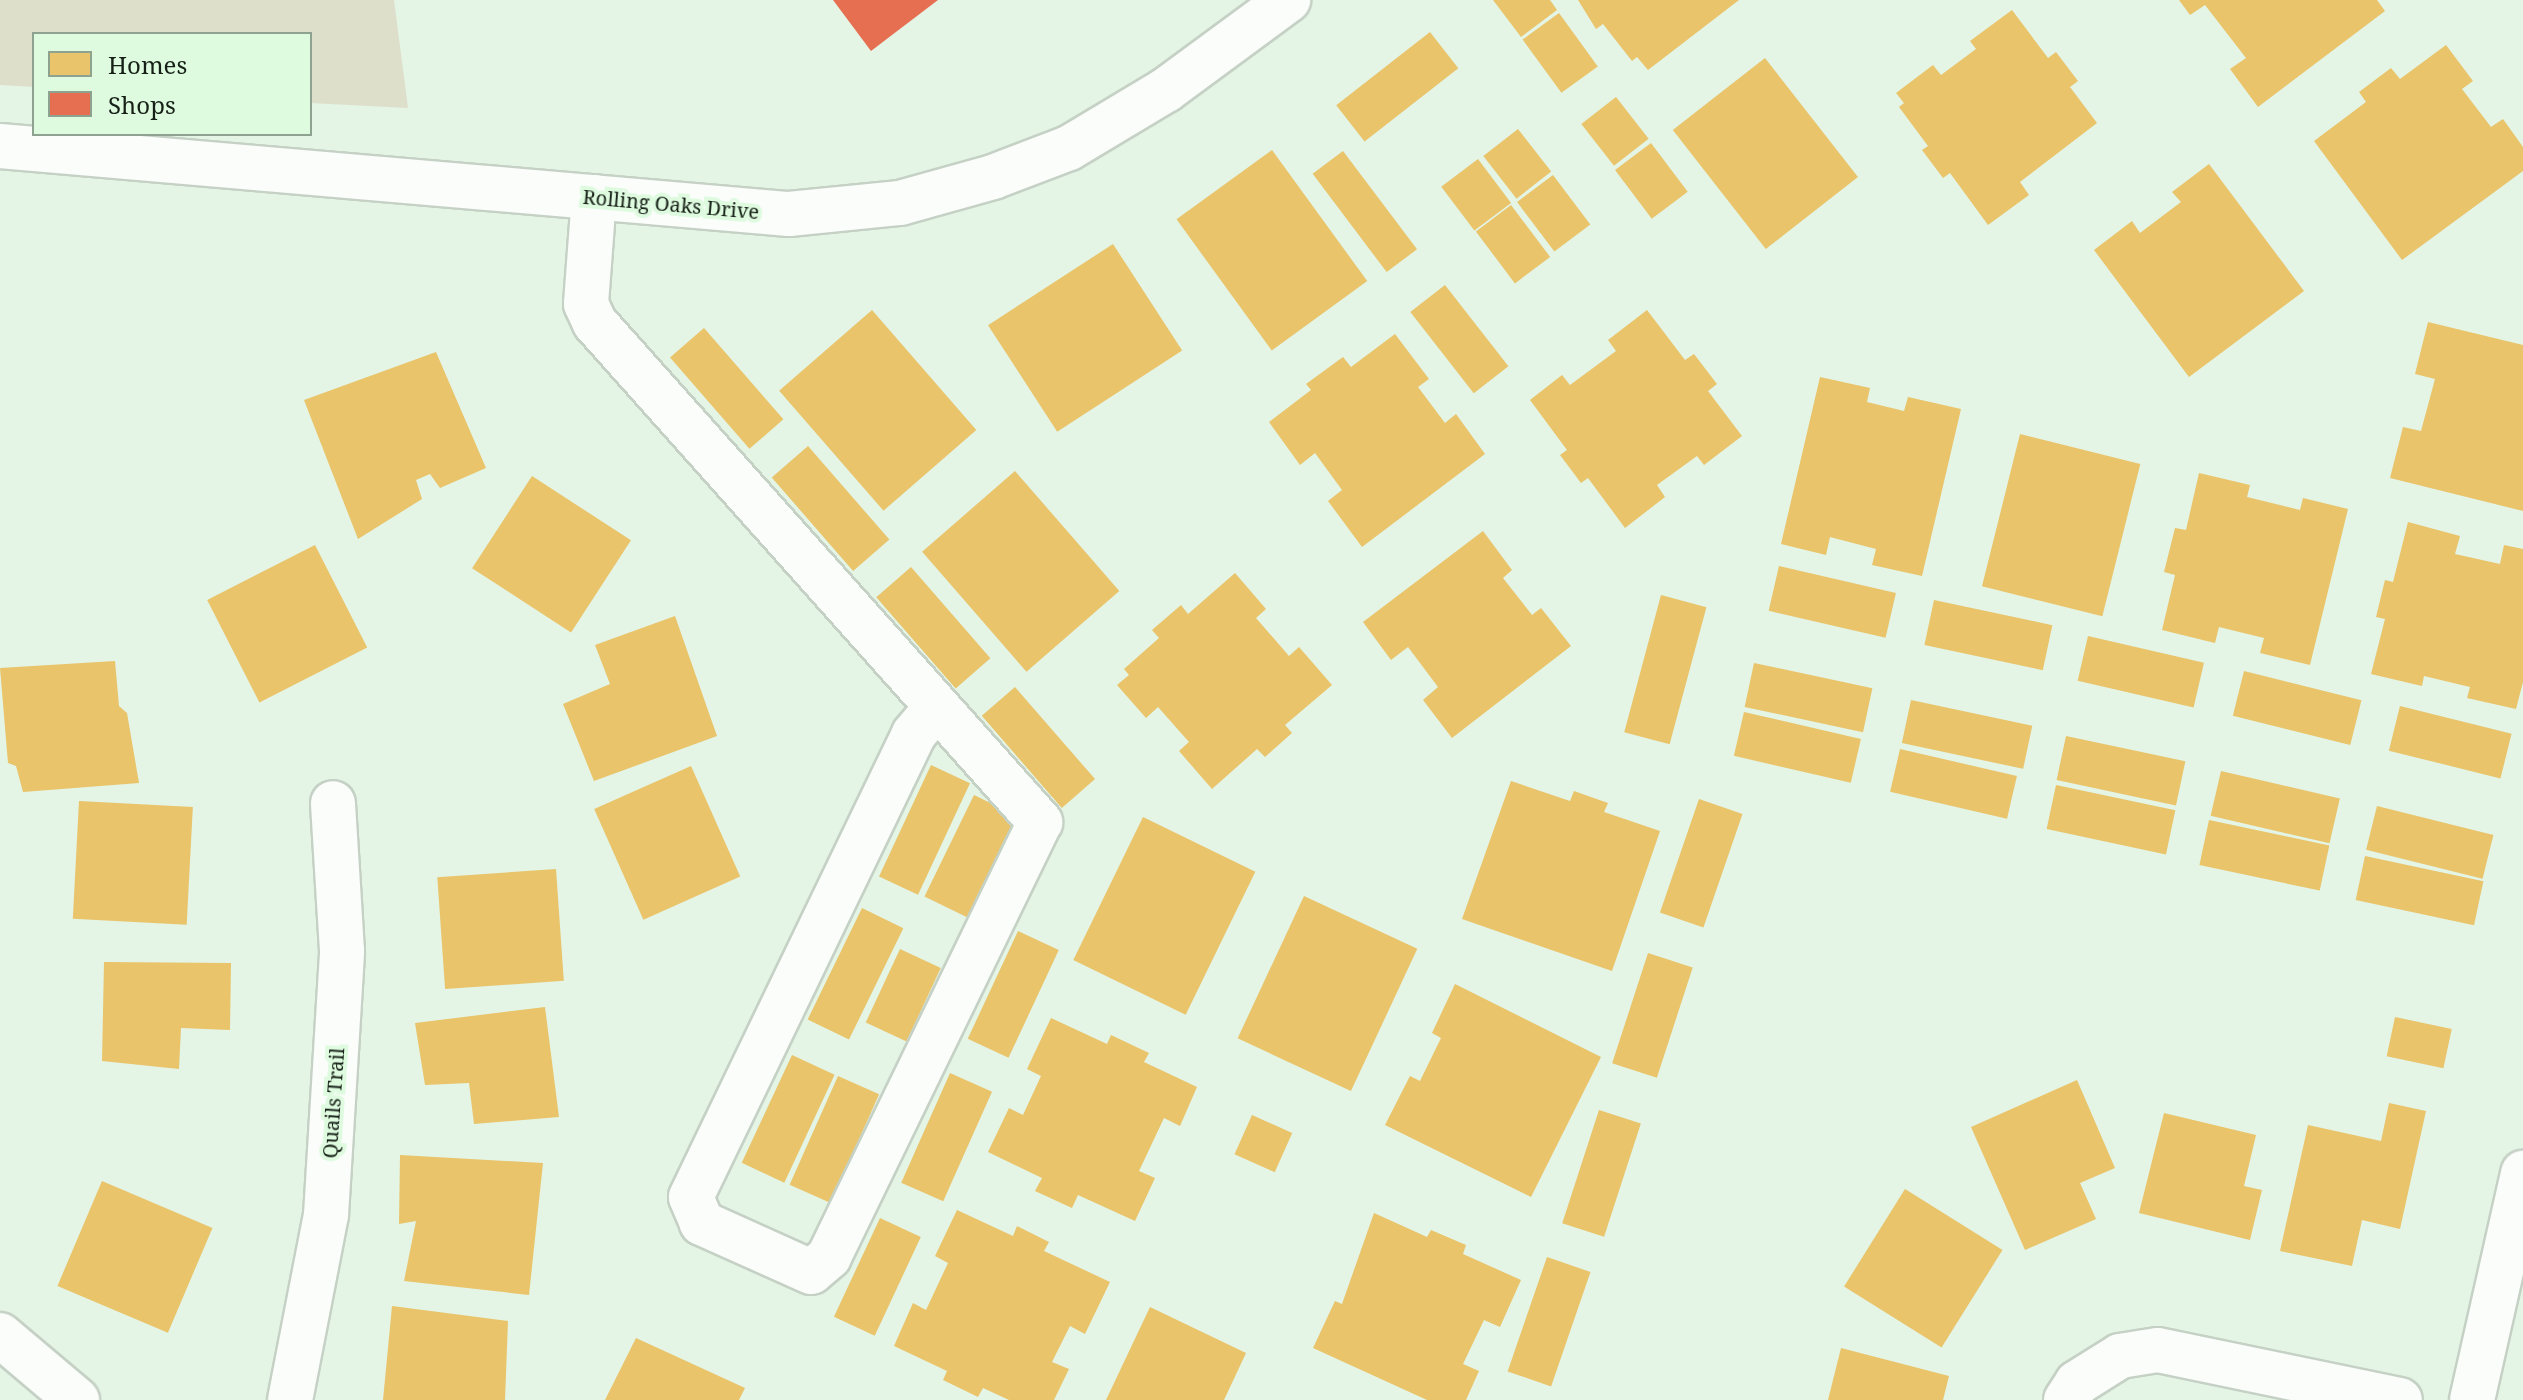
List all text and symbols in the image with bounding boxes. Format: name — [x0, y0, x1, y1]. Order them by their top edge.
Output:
legend — [32, 32, 312, 136]
text: Homes — [108, 48, 187, 81]
text: Shops — [108, 88, 176, 121]
street label: Rolling Oaks Drive — [582, 184, 760, 224]
street label: Quails Trail — [317, 1047, 349, 1159]

